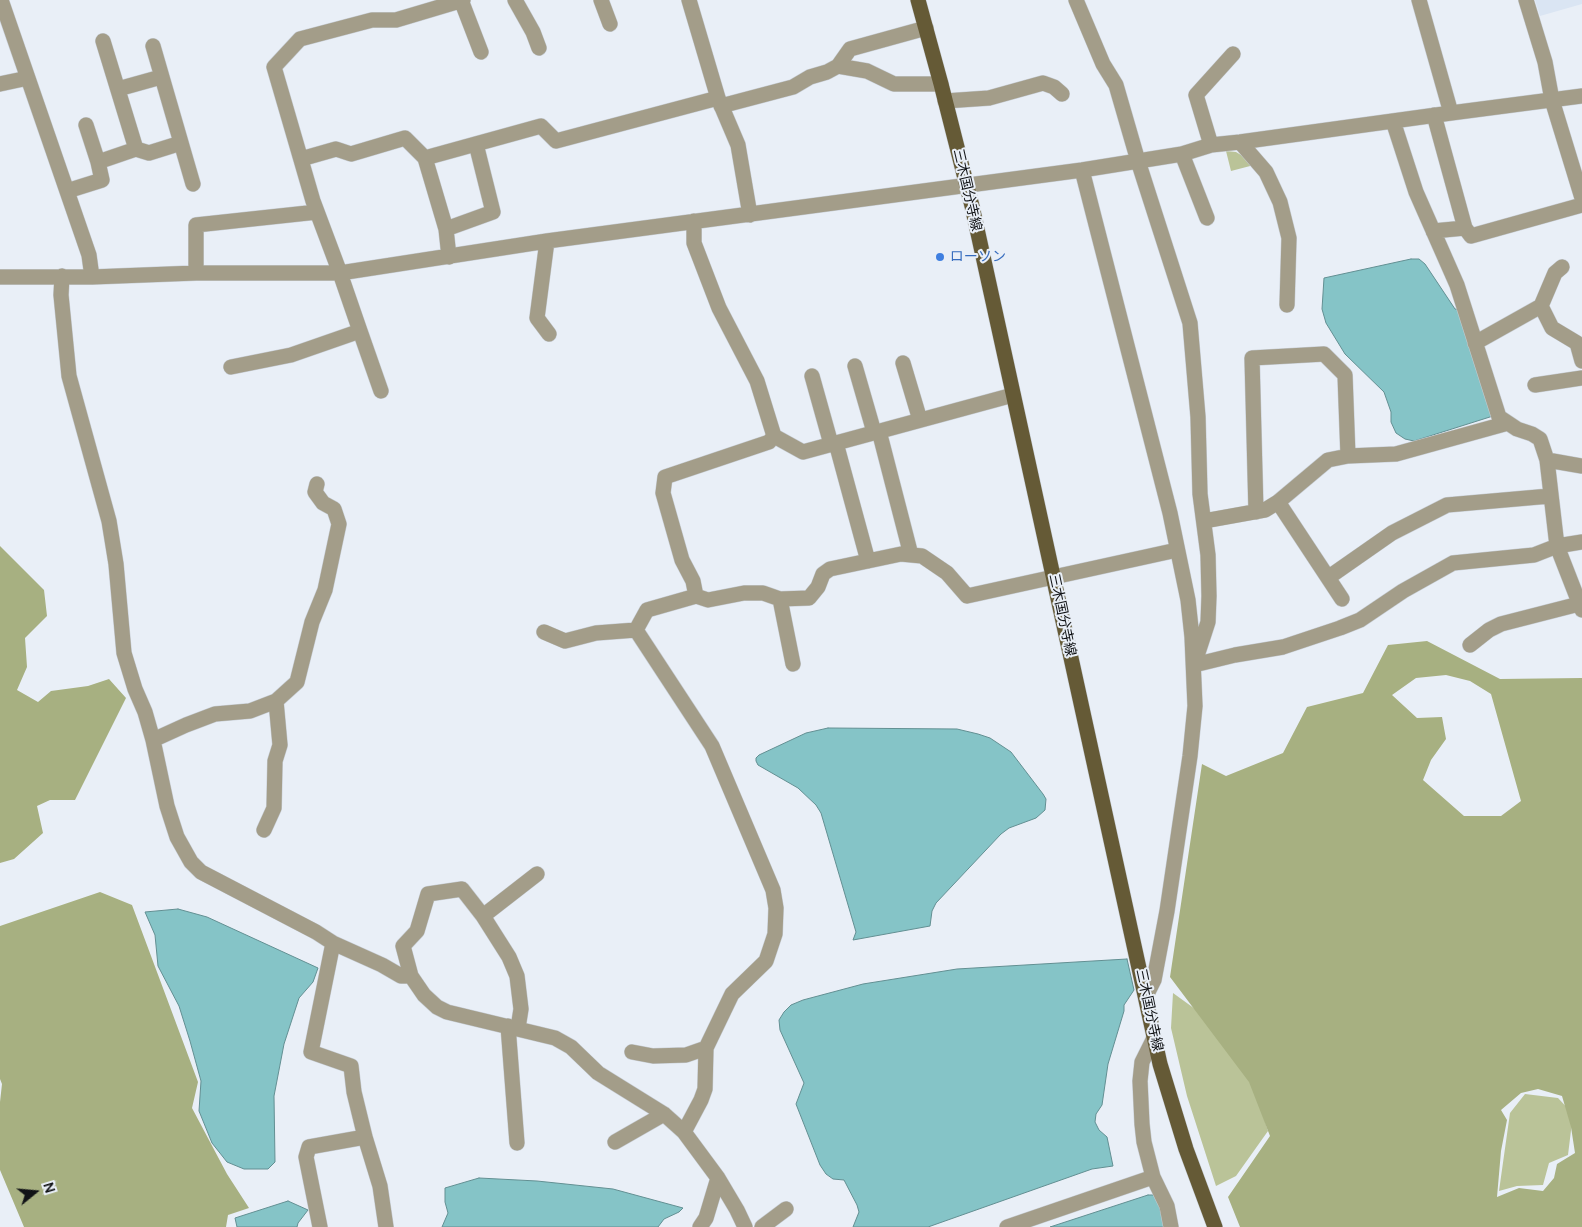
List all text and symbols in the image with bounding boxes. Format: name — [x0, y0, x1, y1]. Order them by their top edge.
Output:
street label: 三木国分寺線 — [949, 147, 985, 233]
place label: ローソン — [950, 249, 1006, 265]
marker: ローソン — [934, 251, 946, 263]
street label: 三木国分寺線 — [1045, 572, 1079, 658]
street label: 三木国分寺線 — [1132, 967, 1166, 1053]
north arrow — [10, 1167, 60, 1217]
text: N — [39, 1180, 60, 1195]

